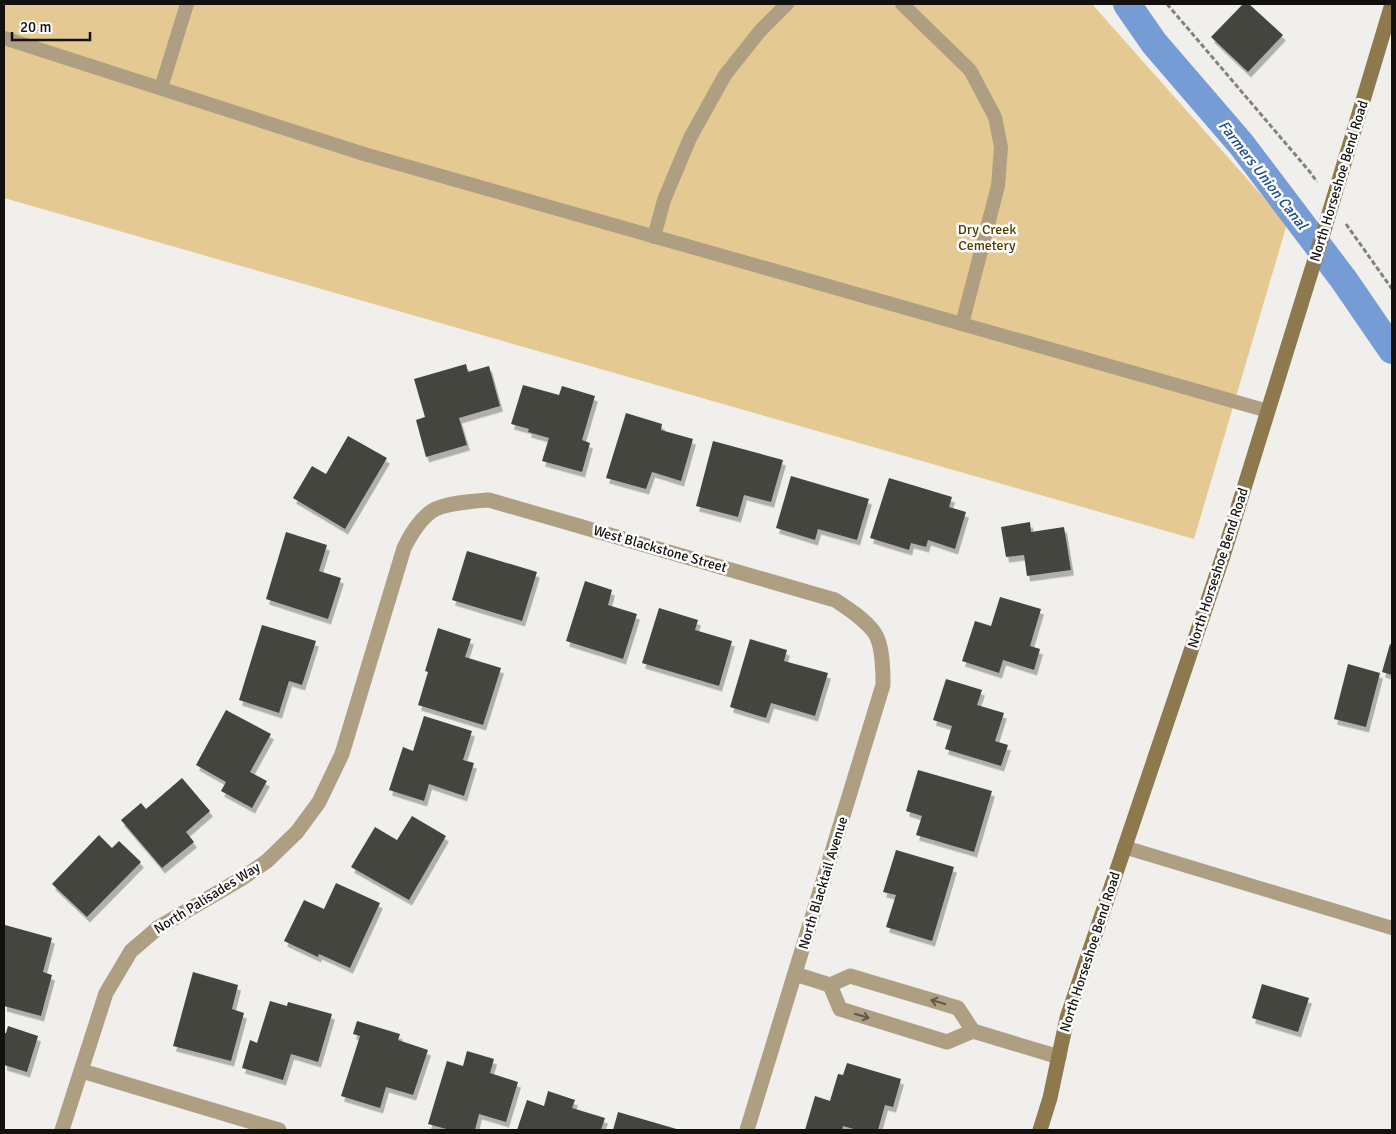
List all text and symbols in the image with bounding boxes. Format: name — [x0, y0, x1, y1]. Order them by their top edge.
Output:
scale bar — [12, 10, 90, 42]
text: 20 m — [20, 18, 51, 36]
street label: North Horseshoe Bend Road — [1306, 98, 1372, 264]
water label: Farmers Union Canal — [1215, 117, 1312, 234]
park label: Dry Creek Cemetery — [958, 221, 1016, 254]
street label: North Horseshoe Bend Road — [1184, 486, 1252, 650]
street label: West Blackstone Street — [591, 522, 729, 576]
street label: North Blacktail Avenue — [795, 815, 851, 951]
street label: North Palisades Way — [151, 858, 264, 938]
street label: North Horseshoe Bend Road — [1056, 870, 1124, 1034]
one-way arrow — [930, 997, 946, 1007]
one-way arrow — [854, 1012, 870, 1022]

